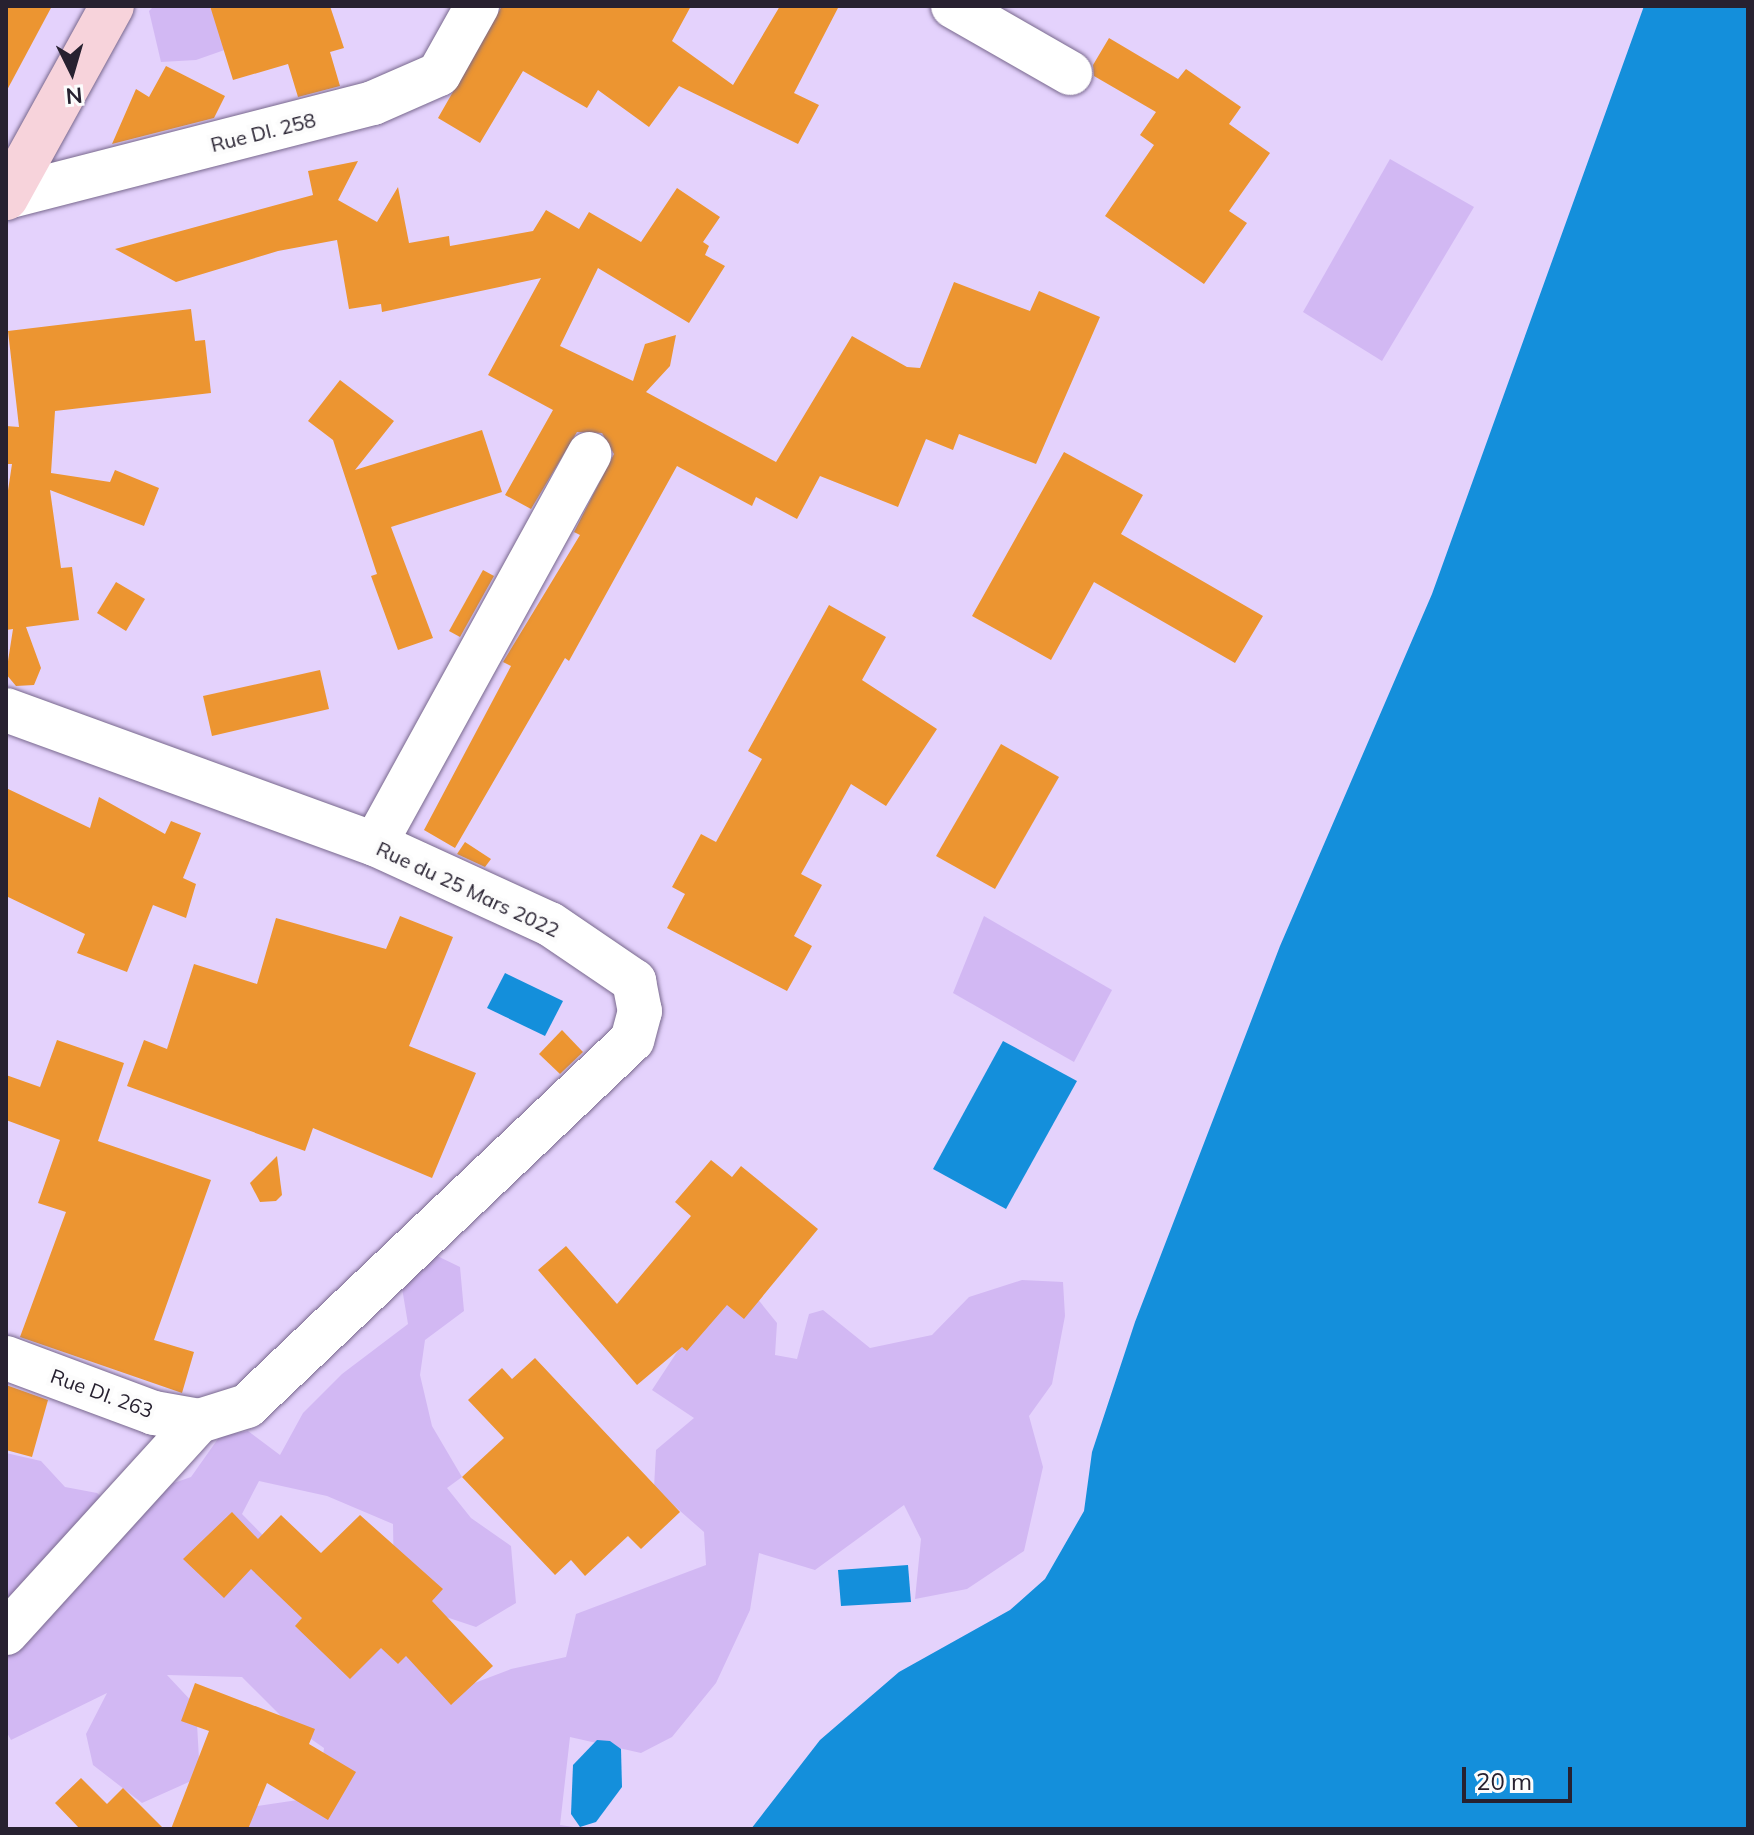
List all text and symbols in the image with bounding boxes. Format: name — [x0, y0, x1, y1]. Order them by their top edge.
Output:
north arrow — [32, 32, 112, 112]
text: N — [65, 81, 84, 111]
street label: Rue DI. 258 — [208, 107, 318, 157]
street label: Rue du 25 Mars 2022 — [373, 836, 563, 942]
street label: Rue DI. 263 — [47, 1363, 157, 1423]
scale bar — [1466, 1751, 1576, 1801]
text: 20 m — [1476, 1766, 1532, 1796]

